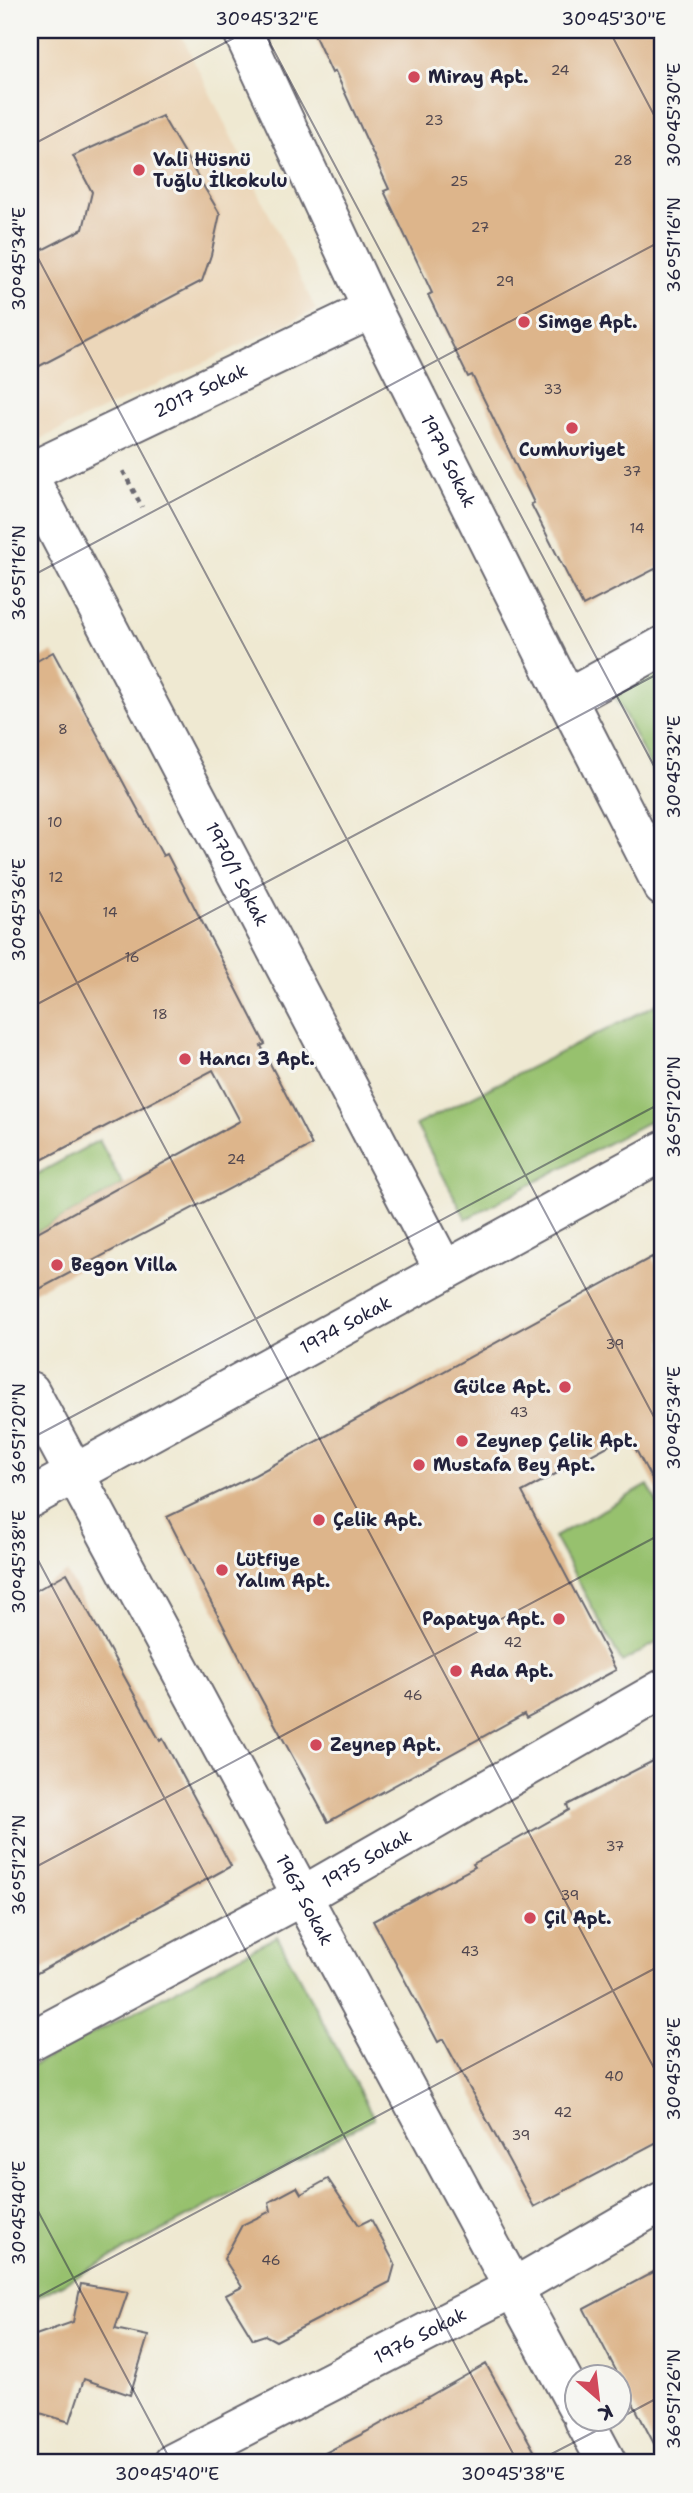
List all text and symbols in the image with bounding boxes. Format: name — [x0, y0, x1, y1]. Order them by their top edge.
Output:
text: 30°45'32"E — [215, 7, 319, 31]
text: 30°45'30"E — [562, 7, 666, 31]
house number: 24 — [551, 61, 570, 79]
text: 30°45'30"E — [662, 63, 686, 167]
place label: Miray Apt. — [428, 65, 529, 89]
marker: Miray Apt. — [406, 69, 422, 85]
house number: 23 — [425, 111, 443, 129]
place label: Vali Hüsnü Tuğlu İlkokulu — [153, 148, 288, 193]
house number: 28 — [613, 151, 633, 169]
marker: Vali Hüsnü Tuğlu İlkokulu — [131, 162, 147, 178]
house number: 25 — [450, 172, 468, 190]
text: 36°51'16"N — [662, 197, 686, 293]
text: 30°45'34"E — [7, 207, 31, 311]
house number: 27 — [471, 218, 489, 236]
house number: 29 — [496, 272, 514, 290]
place label: Simge Apt. — [538, 310, 638, 334]
marker: Simge Apt. — [516, 314, 532, 330]
street label: 2017 Sokak — [150, 358, 251, 423]
house number: 33 — [544, 380, 562, 398]
street label: 1979 Sokak — [415, 411, 481, 512]
marker: Cumhuriyet — [564, 420, 580, 436]
place label: Cumhuriyet — [519, 438, 625, 462]
house number: 37 — [623, 462, 641, 480]
house number: 14 — [629, 519, 645, 537]
text: 36°51'16"N — [7, 525, 31, 621]
text: 30°45'32"E — [662, 715, 686, 819]
house number: 8 — [58, 720, 68, 738]
house number: 10 — [47, 813, 63, 831]
street label: 1970/1 Sokak — [200, 818, 274, 930]
text: 30°45'36"E — [7, 858, 31, 962]
house number: 12 — [49, 868, 63, 886]
house number: 14 — [102, 903, 118, 921]
house number: 16 — [124, 948, 140, 966]
house number: 18 — [152, 1005, 168, 1023]
place label: Hancı 3 Apt. — [199, 1047, 315, 1071]
marker: Hancı 3 Apt. — [177, 1051, 193, 1067]
text: 36°51'20"N — [662, 1056, 686, 1158]
house number: 24 — [227, 1150, 246, 1168]
place label: Begon Villa — [71, 1253, 178, 1277]
marker: Begon Villa — [49, 1257, 65, 1273]
street label: 1974 Sokak — [296, 1290, 396, 1360]
house number: 39 — [606, 1335, 624, 1353]
text: 30°45'34"E — [662, 1366, 686, 1470]
place label: Gülce Apt. — [454, 1375, 551, 1399]
marker: Gülce Apt. — [557, 1379, 573, 1395]
text: 36°51'20"N — [7, 1383, 31, 1485]
house number: 43 — [510, 1403, 528, 1421]
place label: Zeynep Çelik Apt. — [476, 1429, 638, 1453]
marker: Zeynep Çelik Apt. — [454, 1433, 470, 1449]
place label: Mustafa Bey Apt. — [433, 1453, 595, 1477]
marker: Mustafa Bey Apt. — [411, 1457, 427, 1473]
place label: Çelik Apt. — [333, 1508, 423, 1532]
text: 30°45'38"E — [7, 1510, 31, 1614]
marker: Çelik Apt. — [311, 1512, 327, 1528]
place label: Lütfiye Yalım Apt. — [236, 1548, 330, 1593]
marker: Lütfiye Yalım Apt. — [214, 1562, 230, 1578]
place label: Papatya Apt. — [422, 1607, 545, 1631]
marker: Papatya Apt. — [551, 1611, 567, 1627]
house number: 42 — [504, 1633, 522, 1651]
place label: Ada Apt. — [470, 1659, 554, 1683]
marker: Ada Apt. — [448, 1663, 464, 1679]
house number: 46 — [403, 1686, 423, 1704]
place label: Zeynep Apt. — [330, 1733, 441, 1757]
marker: Zeynep Apt. — [308, 1737, 324, 1753]
text: 36°51'22"N — [7, 1814, 31, 1916]
street label: 1975 Sokak — [318, 1824, 416, 1894]
house number: 37 — [606, 1837, 624, 1855]
street label: 1967 Sokak — [270, 1850, 339, 1950]
house number: 39 — [561, 1886, 579, 1904]
place label: Çil Apt. — [544, 1906, 612, 1930]
marker: Çil Apt. — [522, 1910, 538, 1926]
house number: 43 — [461, 1942, 479, 1960]
text: 30°45'36"E — [662, 2017, 686, 2121]
house number: 40 — [604, 2067, 624, 2085]
house number: 42 — [554, 2103, 572, 2121]
house number: 39 — [512, 2126, 530, 2144]
text: 30°45'40"E — [7, 2161, 31, 2265]
house number: 46 — [261, 2251, 281, 2269]
street label: 1976 Sokak — [370, 2302, 471, 2370]
text: 36°51'26"N — [662, 2349, 686, 2449]
north arrow — [564, 2364, 634, 2434]
text: K — [594, 2398, 617, 2427]
text: 30°45'40"E — [115, 2462, 219, 2486]
text: 30°45'38"E — [461, 2462, 565, 2486]

